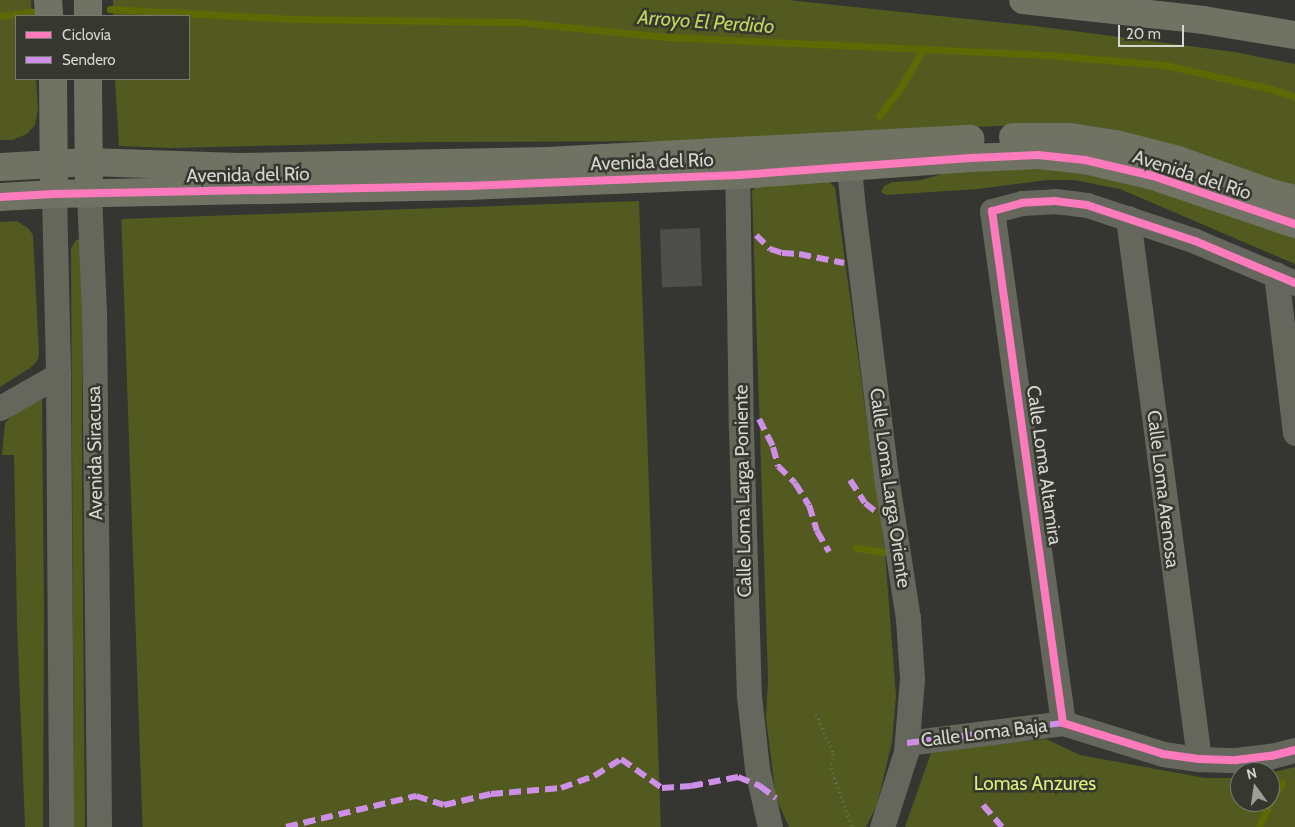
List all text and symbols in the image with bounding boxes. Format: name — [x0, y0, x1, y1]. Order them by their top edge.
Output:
water label: Arroyo El Perdido — [637, 5, 775, 39]
legend — [15, 15, 190, 80]
scale bar — [1120, 15, 1186, 47]
text: 20 m — [1126, 25, 1161, 43]
text: Ciclovía — [62, 26, 111, 44]
text: Sendero — [62, 51, 116, 69]
street label: Avenida del Río — [1130, 145, 1254, 205]
street label: Avenida del Río — [590, 148, 714, 176]
street label: Avenida del Río — [186, 163, 310, 187]
street label: Calle Loma Larga Poniente — [730, 384, 756, 598]
street label: Calle Loma Altamira — [1022, 384, 1066, 546]
street label: Avenida Siracusa — [82, 386, 108, 520]
street label: Calle Loma Larga Oriente — [865, 387, 915, 589]
street label: Calle Loma Arenosa — [1142, 409, 1184, 569]
street label: Calle Loma Baja — [920, 714, 1048, 752]
north arrow — [1230, 762, 1280, 812]
text: N — [1245, 763, 1259, 783]
park label: Lomas Anzures — [974, 773, 1096, 795]

